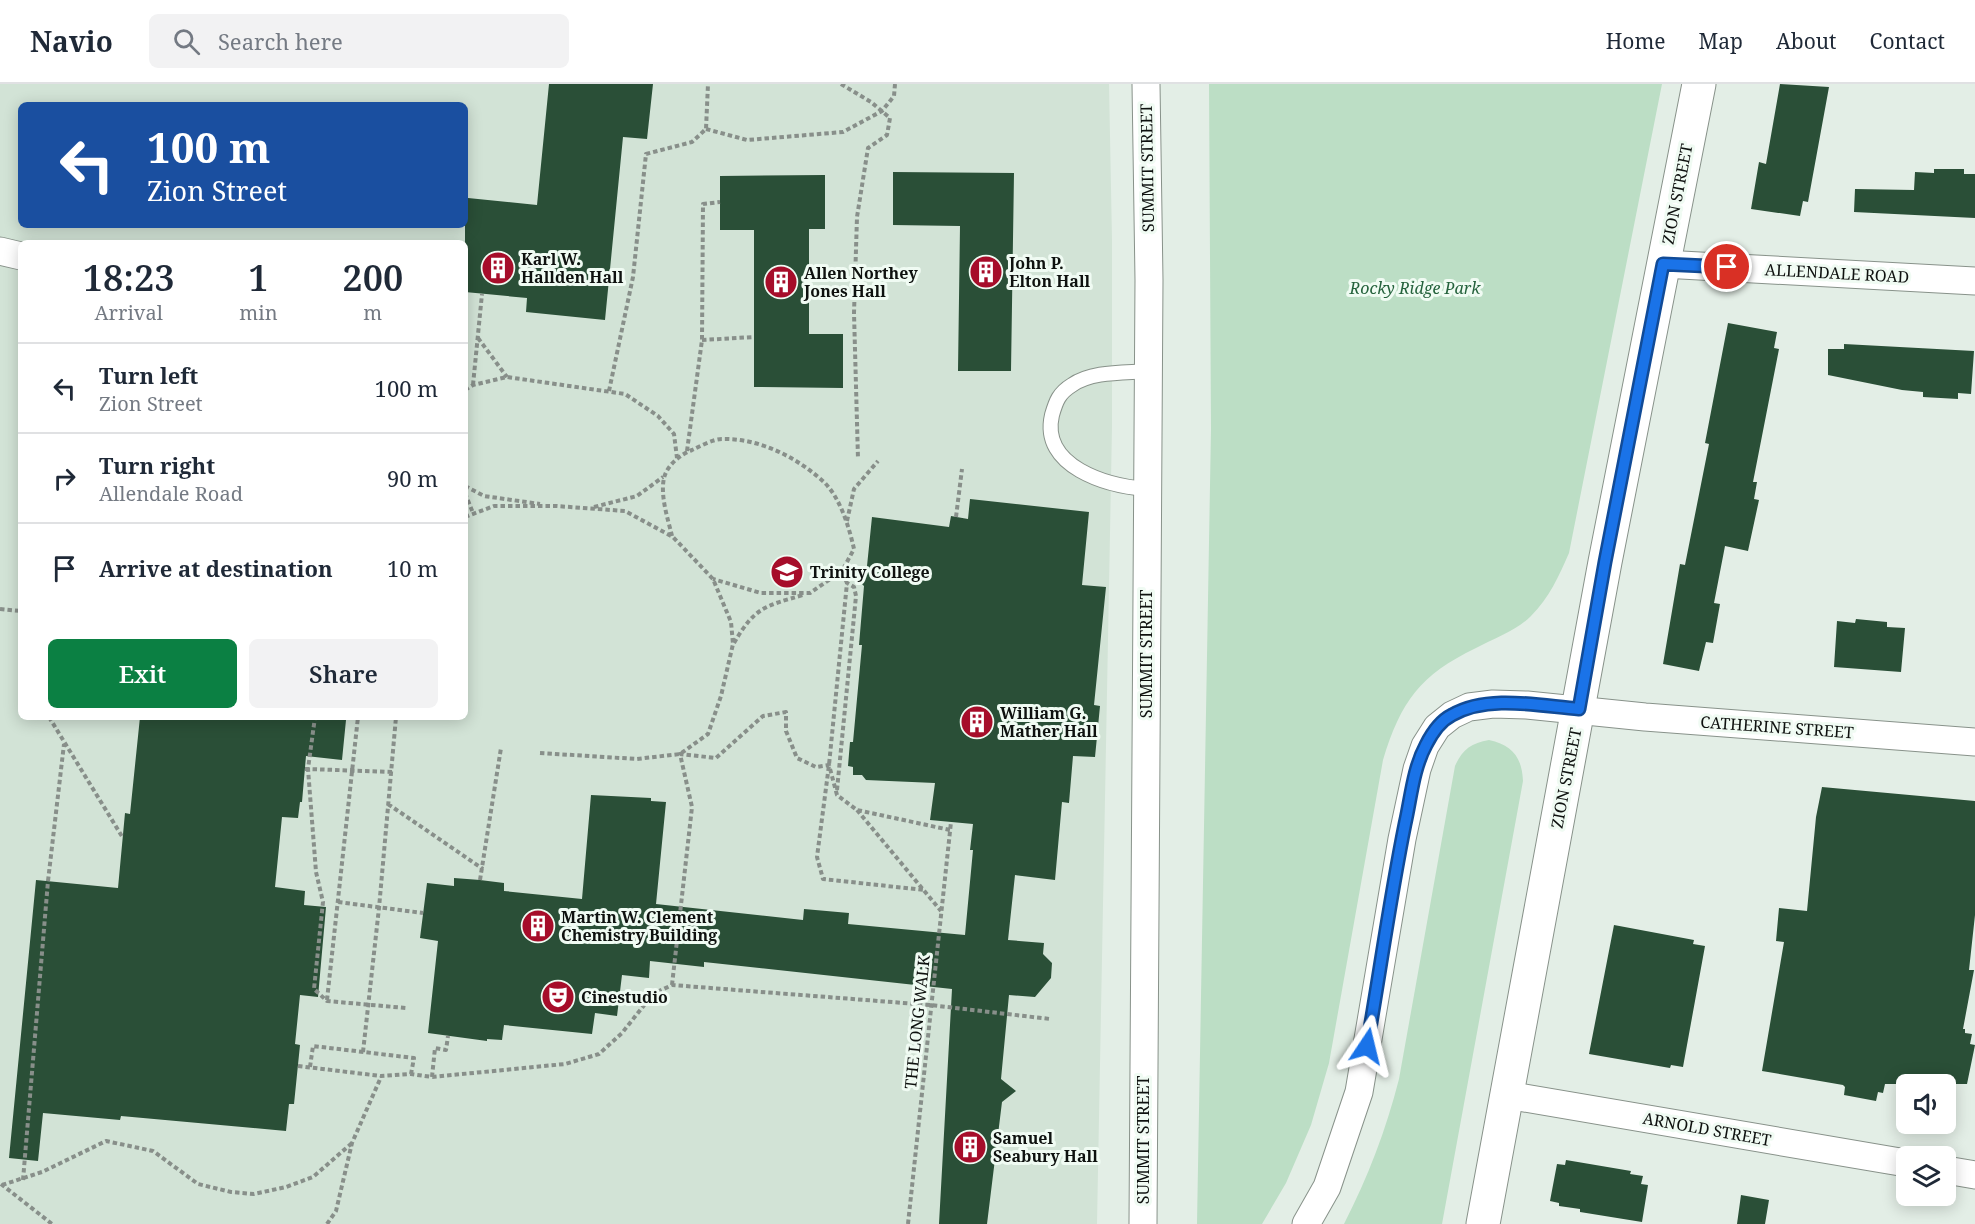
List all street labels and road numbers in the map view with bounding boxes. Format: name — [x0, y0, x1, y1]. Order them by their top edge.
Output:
street label: SUMMIT STREET — [1135, 103, 1159, 232]
street label: ZION STREET — [1656, 142, 1698, 246]
street label: ALLENDALE ROAD — [1764, 258, 1910, 288]
street label: SUMMIT STREET — [1135, 590, 1157, 718]
street label: CATHERINE STREET — [1700, 711, 1855, 743]
street label: ZION STREET — [1545, 726, 1587, 830]
street label: THE LONG WALK — [899, 953, 935, 1090]
street label: SUMMIT STREET — [1132, 1076, 1154, 1204]
street label: ARNOLD STREET — [1641, 1107, 1773, 1151]

